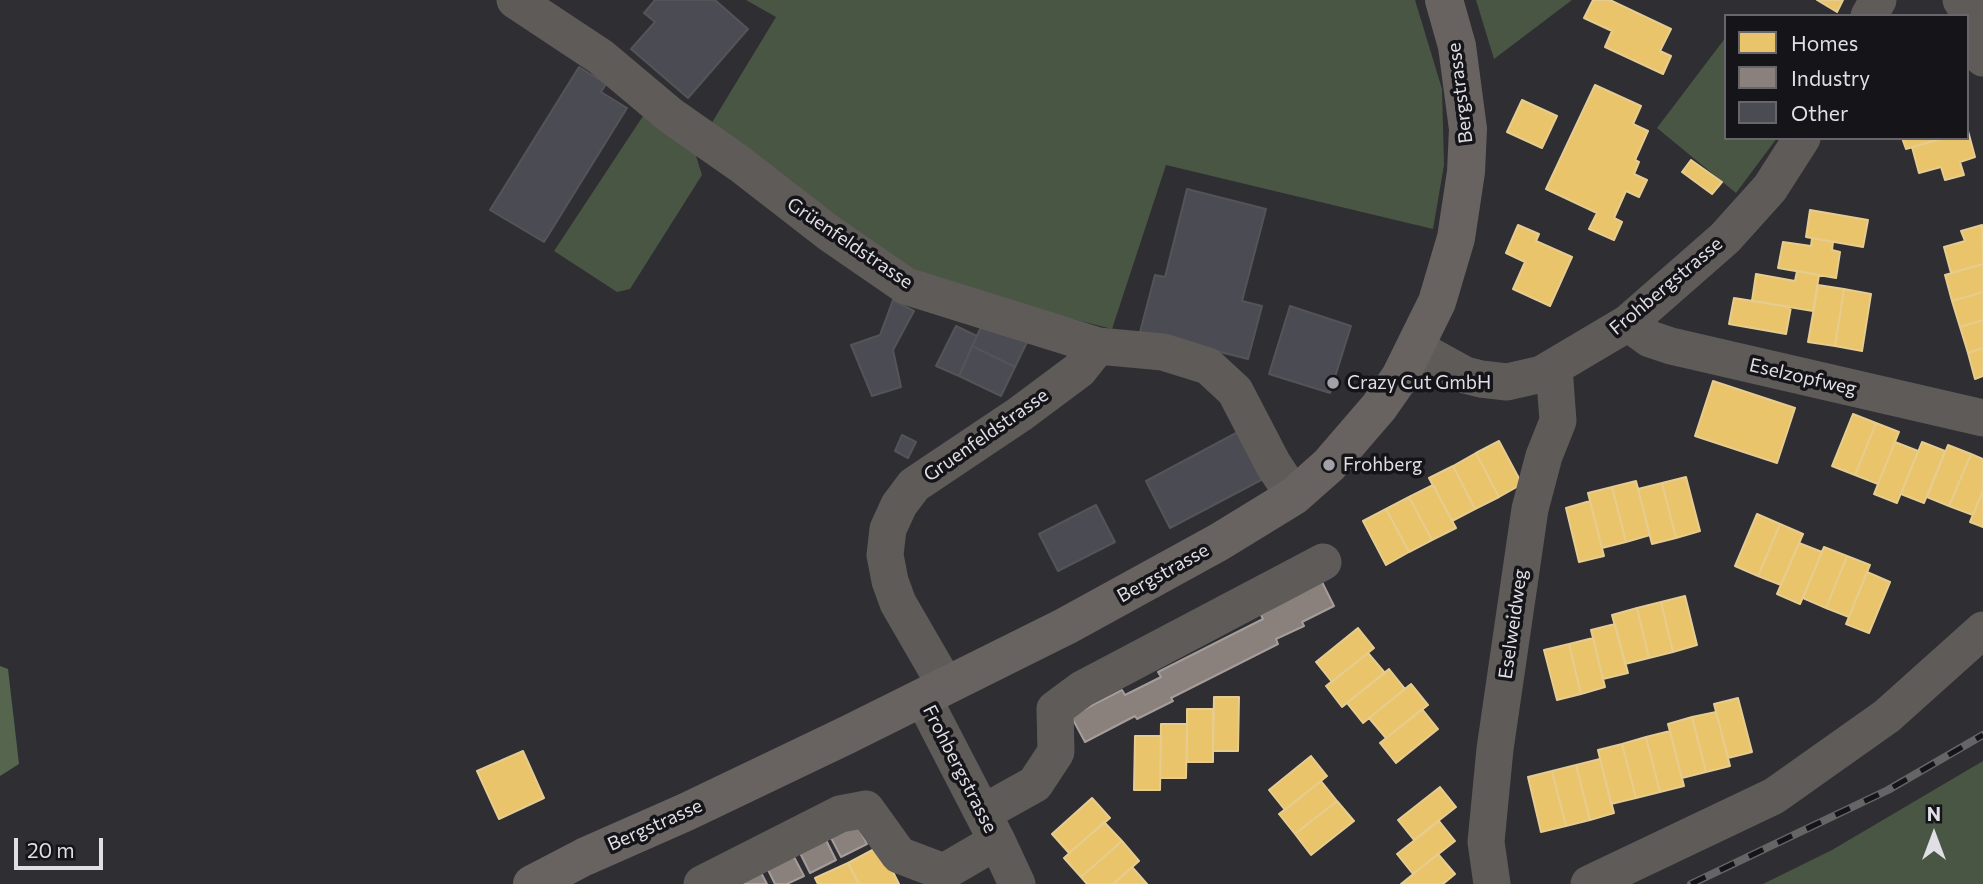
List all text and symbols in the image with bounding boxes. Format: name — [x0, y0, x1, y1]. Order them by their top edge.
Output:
legend — [1724, 14, 1969, 140]
text: Homes — [1791, 30, 1858, 55]
street label: Bergstrasse — [1443, 41, 1477, 145]
text: Industry — [1791, 65, 1870, 90]
text: Other — [1791, 100, 1848, 125]
street label: Grüenfeldstrasse — [783, 192, 917, 294]
street label: Frohbergstrasse — [1605, 232, 1727, 340]
street label: Eselzopfweg — [1747, 354, 1859, 400]
place label: Crazy Cut GmbH — [1347, 372, 1491, 394]
marker: Crazy Cut GmbH — [1325, 375, 1341, 391]
street label: Gruenfeldstrasse — [919, 384, 1053, 486]
place label: Frohberg — [1343, 454, 1422, 476]
marker: Frohberg — [1321, 457, 1337, 473]
street label: Bergstrasse — [1113, 539, 1213, 607]
street label: Eselweidweg — [1494, 568, 1532, 680]
street label: Frohbergstrasse — [918, 701, 1002, 837]
street label: Bergstrasse — [604, 794, 706, 856]
north arrow — [1899, 800, 1969, 870]
text: N — [1927, 802, 1941, 825]
scale bar — [18, 824, 107, 868]
text: 20 m — [27, 837, 75, 862]

